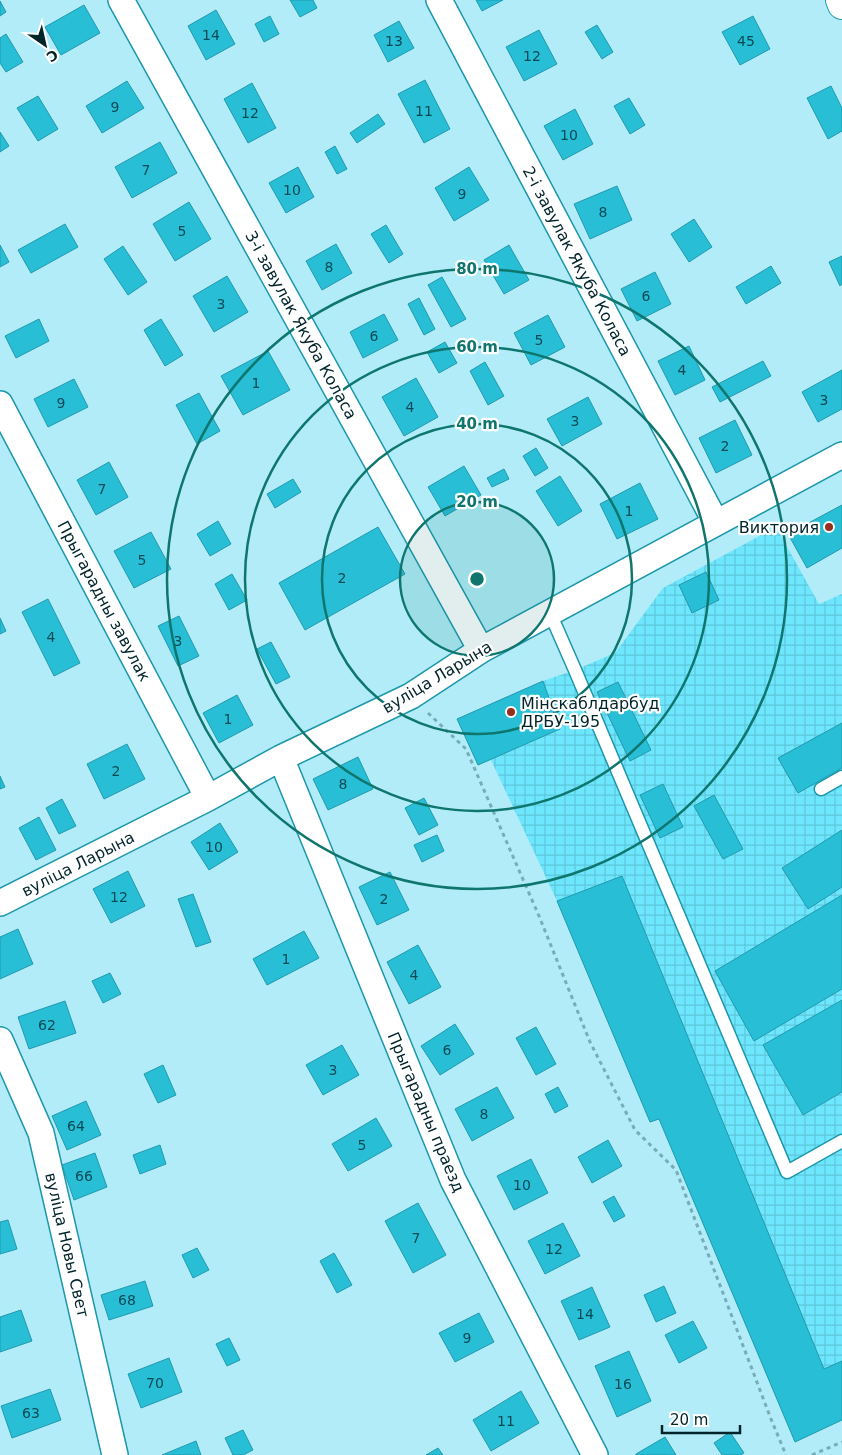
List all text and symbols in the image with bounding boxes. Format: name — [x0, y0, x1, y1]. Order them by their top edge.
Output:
north arrow — [20, 20, 70, 70]
house number: 14 — [202, 27, 220, 43]
house number: 13 — [385, 33, 403, 49]
house number: 45 — [737, 33, 755, 49]
text: С — [44, 46, 61, 65]
house number: 12 — [523, 48, 541, 64]
house number: 9 — [111, 99, 119, 115]
house number: 11 — [415, 103, 433, 119]
house number: 12 — [241, 105, 259, 121]
house number: 10 — [560, 127, 578, 143]
house number: 7 — [142, 162, 150, 178]
street label: 2-і завулак Якуба Коласа — [519, 163, 635, 359]
house number: 10 — [283, 182, 301, 198]
house number: 9 — [458, 186, 466, 202]
house number: 8 — [599, 204, 607, 220]
house number: 5 — [178, 223, 186, 239]
street label: 3-і завулак Якуба Коласа — [241, 228, 361, 422]
house number: 8 — [325, 259, 333, 275]
text: 80 m — [456, 260, 498, 278]
house number: 6 — [642, 288, 651, 304]
house number: 3 — [217, 296, 225, 312]
house number: 6 — [370, 328, 379, 344]
house number: 5 — [535, 332, 543, 348]
text: 60 m — [456, 338, 498, 356]
house number: 4 — [678, 362, 687, 378]
house number: 1 — [252, 375, 260, 391]
house number: 3 — [820, 392, 828, 408]
house number: 9 — [57, 395, 65, 411]
house number: 4 — [406, 399, 415, 415]
house number: 3 — [571, 413, 579, 429]
text: 40 m — [456, 415, 498, 433]
house number: 2 — [721, 438, 729, 454]
house number: 7 — [98, 481, 106, 497]
text: 20 m — [456, 493, 498, 511]
house number: 1 — [625, 503, 633, 519]
street label: Прыгарадны завулак — [54, 517, 155, 685]
place label: Виктория — [739, 518, 819, 537]
marker: Виктория — [823, 521, 835, 533]
house number: 5 — [138, 552, 146, 568]
house number: 2 — [338, 570, 346, 586]
centre of rings — [468, 570, 486, 588]
house number: 4 — [47, 629, 56, 645]
house number: 3 — [174, 633, 182, 649]
street label: вуліца Ларына — [379, 637, 495, 717]
place label: Мінскаблдарбуд ДРБУ-195 — [521, 694, 660, 731]
marker: Мінскаблдарбуд ДРБУ-195 — [505, 706, 517, 718]
house number: 1 — [224, 711, 232, 727]
house number: 2 — [112, 763, 120, 779]
house number: 8 — [339, 776, 347, 792]
street label: вуліца Ларына — [18, 827, 138, 901]
house number: 10 — [205, 839, 223, 855]
house number: 12 — [110, 889, 128, 905]
house number: 2 — [380, 891, 388, 907]
house number: 1 — [282, 951, 290, 967]
house number: 4 — [410, 967, 419, 983]
house number: 62 — [38, 1017, 56, 1033]
street label: Прыгарадны праезд — [384, 1029, 468, 1195]
house number: 6 — [443, 1042, 452, 1058]
house number: 3 — [329, 1062, 337, 1078]
house number: 8 — [480, 1106, 488, 1122]
house number: 64 — [67, 1118, 85, 1134]
house number: 5 — [358, 1137, 366, 1153]
house number: 66 — [75, 1168, 93, 1184]
street label: вуліца Новы Свет — [41, 1171, 93, 1319]
house number: 10 — [513, 1177, 531, 1193]
house number: 7 — [412, 1230, 420, 1246]
house number: 12 — [545, 1241, 563, 1257]
house number: 68 — [118, 1292, 136, 1308]
house number: 14 — [576, 1306, 594, 1322]
house number: 9 — [463, 1330, 471, 1346]
house number: 70 — [146, 1375, 164, 1391]
house number: 16 — [614, 1376, 632, 1392]
scale bar — [662, 1402, 740, 1434]
house number: 63 — [22, 1405, 40, 1421]
text: 20 m — [670, 1411, 708, 1429]
house number: 11 — [497, 1413, 515, 1429]

